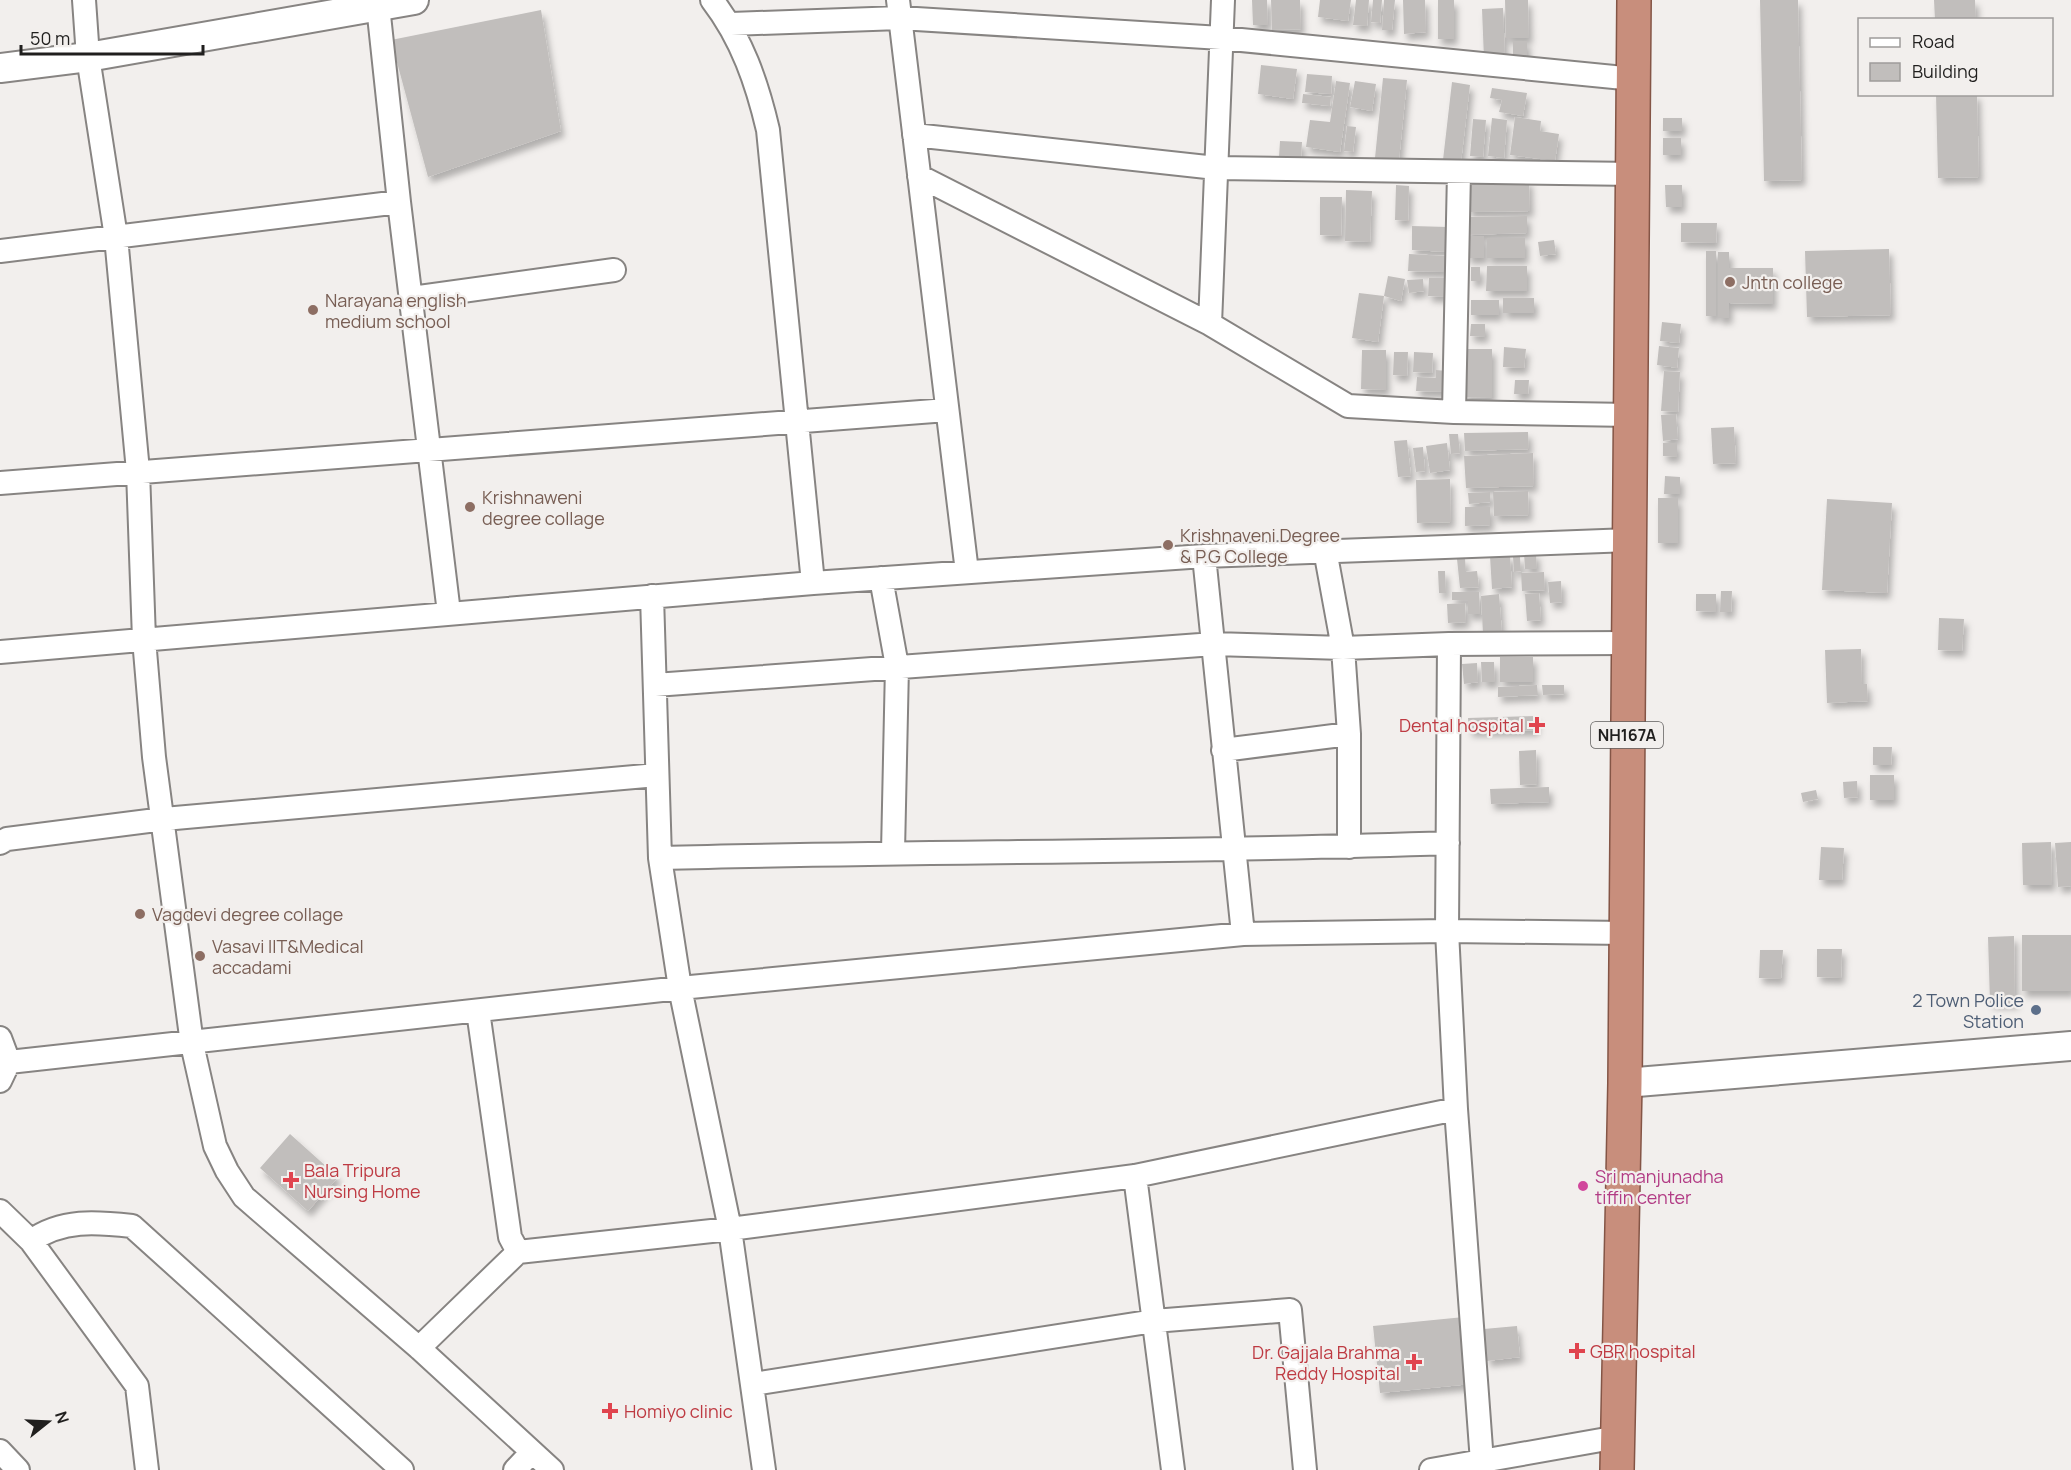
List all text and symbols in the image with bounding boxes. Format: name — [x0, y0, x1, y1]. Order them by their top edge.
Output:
scale bar — [21, 18, 202, 56]
legend — [1858, 18, 2053, 96]
text: 50 m — [30, 26, 70, 50]
text: Road — [1912, 29, 1955, 53]
text: Building — [1912, 59, 1978, 83]
place label: Jntn college — [1742, 270, 1843, 294]
marker: Jntn college — [1723, 275, 1737, 289]
place label: Narayana english medium school — [325, 288, 466, 333]
marker: Narayana english medium school — [306, 303, 320, 317]
place label: Krishnaweni degree collage — [482, 485, 605, 530]
marker: Krishnaweni degree collage — [463, 500, 477, 514]
place label: Krishnaveni Degree & P.G College — [1180, 523, 1340, 568]
marker: Krishnaveni Degree & P.G College — [1161, 538, 1175, 552]
place label: Dental hospital — [1399, 713, 1524, 737]
marker: Dental hospital — [1528, 716, 1546, 734]
road number: NH167A — [1591, 722, 1663, 748]
place label: Vagdevi degree collage — [152, 902, 343, 926]
marker: Vagdevi degree collage — [133, 907, 147, 921]
place label: Vasavi IIT&Medical accadami — [212, 934, 364, 979]
marker: Vasavi IIT&Medical accadami — [193, 949, 207, 963]
place label: 2 Town Police Station — [1912, 988, 2024, 1033]
marker: 2 Town Police Station — [2029, 1003, 2043, 1017]
place label: Bala Tripura Nursing Home — [304, 1158, 420, 1203]
place label: Sri manjunadha tiffin center — [1595, 1164, 1724, 1209]
marker: Bala Tripura Nursing Home — [282, 1171, 300, 1189]
marker: Sri manjunadha tiffin center — [1576, 1179, 1590, 1193]
place label: GBR hospital — [1590, 1339, 1696, 1363]
place label: Dr. Gajjala Brahma Reddy Hospital — [1252, 1340, 1400, 1385]
marker: GBR hospital — [1568, 1342, 1586, 1360]
marker: Dr. Gajjala Brahma Reddy Hospital — [1405, 1353, 1423, 1371]
north arrow — [18, 1392, 78, 1452]
place label: Homiyo clinic — [624, 1399, 733, 1423]
marker: Homiyo clinic — [601, 1402, 619, 1420]
text: N — [50, 1408, 75, 1426]

